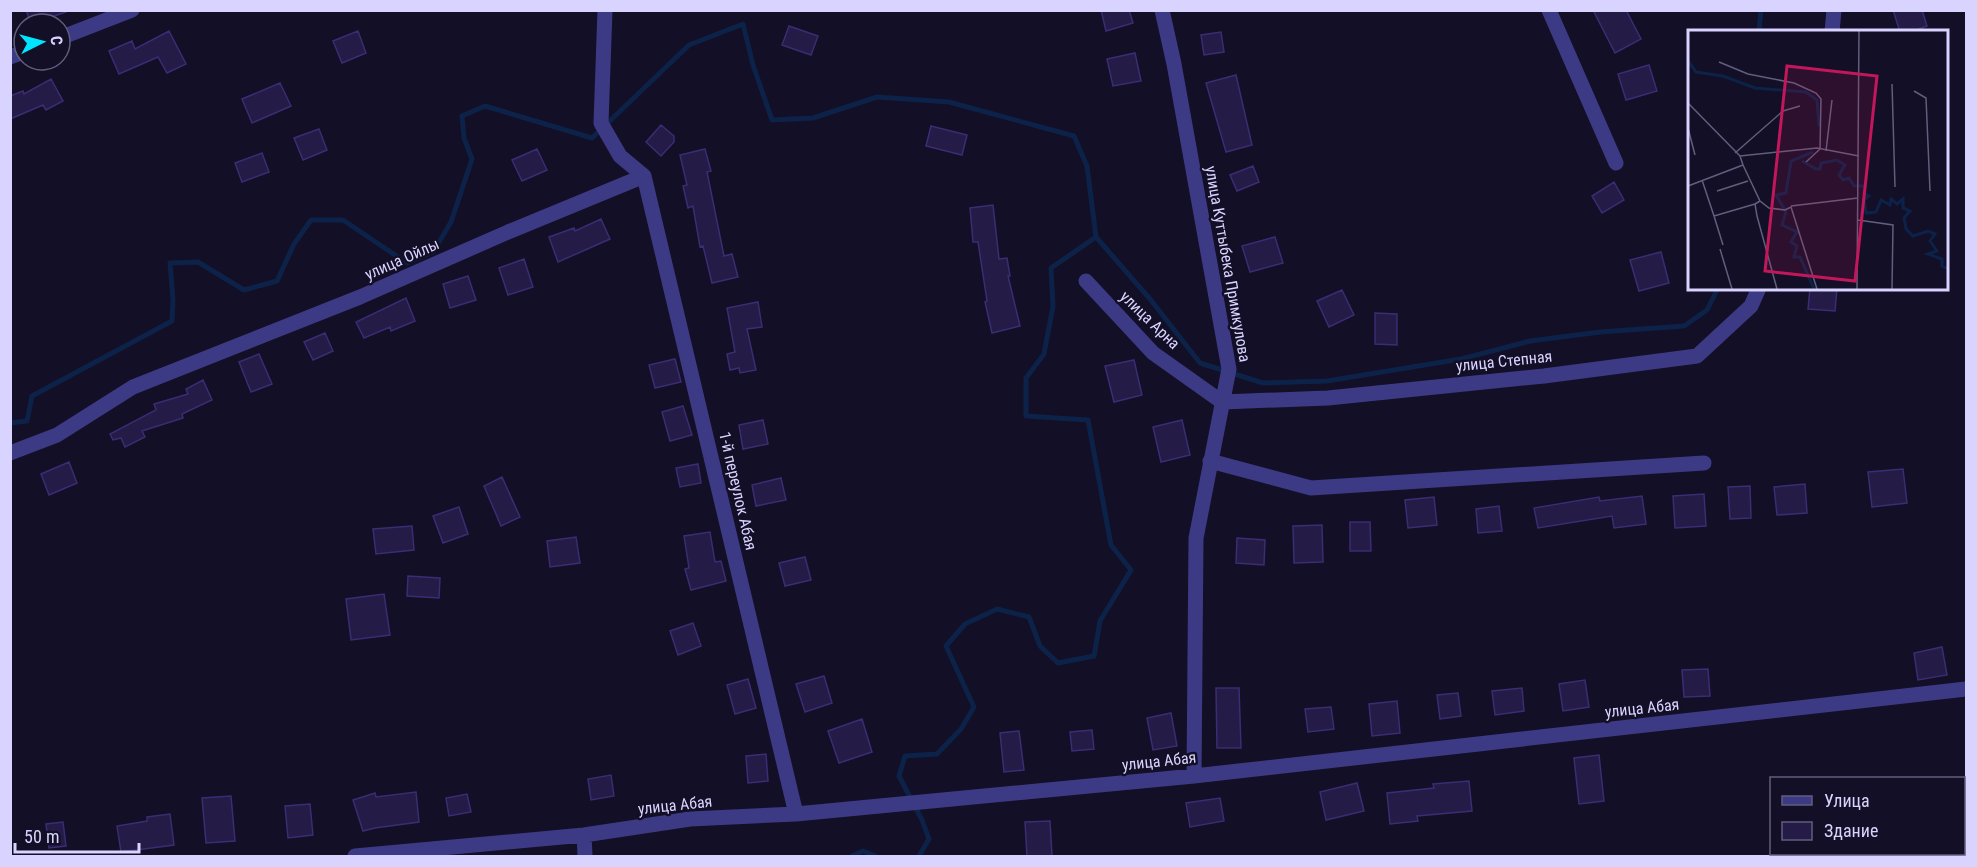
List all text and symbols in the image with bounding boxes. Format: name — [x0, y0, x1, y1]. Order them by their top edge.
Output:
north arrow — [12, 12, 72, 72]
inset map — [1688, 30, 1947, 290]
text: С — [46, 35, 66, 46]
street label: улица Куттыбека Примкулова — [1201, 164, 1255, 364]
street label: улица Ойлы — [362, 234, 442, 284]
street label: улица Арна — [1116, 287, 1184, 353]
street label: улица Степная — [1455, 346, 1553, 376]
street label: 1-й переулок Абая — [715, 430, 761, 552]
street label: улица Абая — [1604, 695, 1680, 721]
street label: улица Абая — [1121, 748, 1197, 774]
legend — [1770, 777, 1965, 855]
text: Улица — [1824, 790, 1870, 811]
street label: улица Абая — [637, 792, 713, 818]
scale bar — [15, 816, 140, 854]
text: Здание — [1824, 820, 1878, 841]
text: 50 m — [24, 826, 59, 847]

